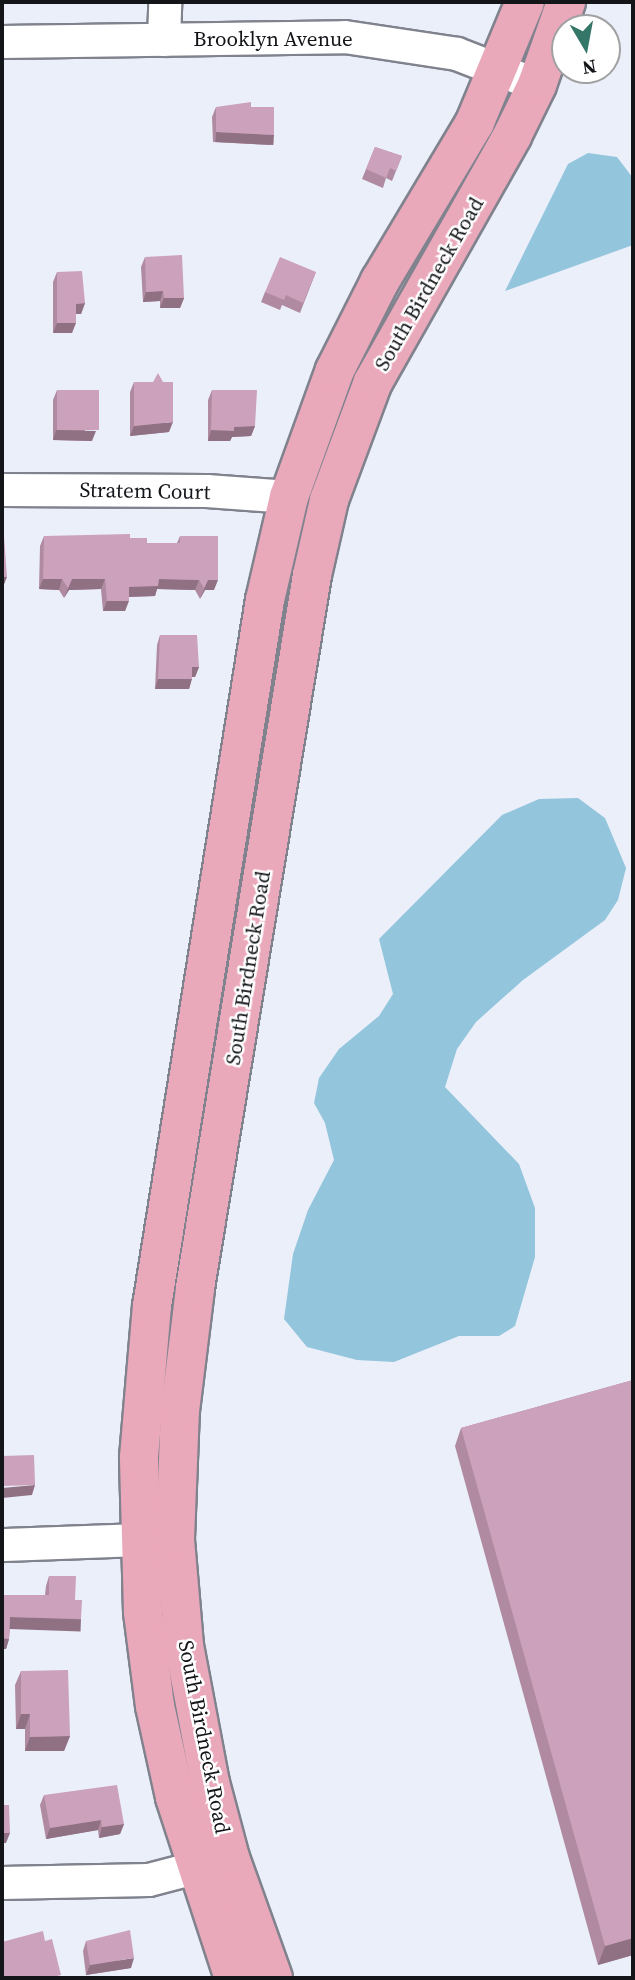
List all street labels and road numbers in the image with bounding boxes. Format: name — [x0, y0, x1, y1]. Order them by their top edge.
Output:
street label: Brooklyn Avenue — [193, 26, 353, 52]
street label: South Birdneck Road — [369, 193, 489, 375]
street label: Stratem Court — [79, 477, 211, 505]
street label: South Birdneck Road — [220, 869, 276, 1067]
street label: South Birdneck Road — [173, 1638, 235, 1836]

